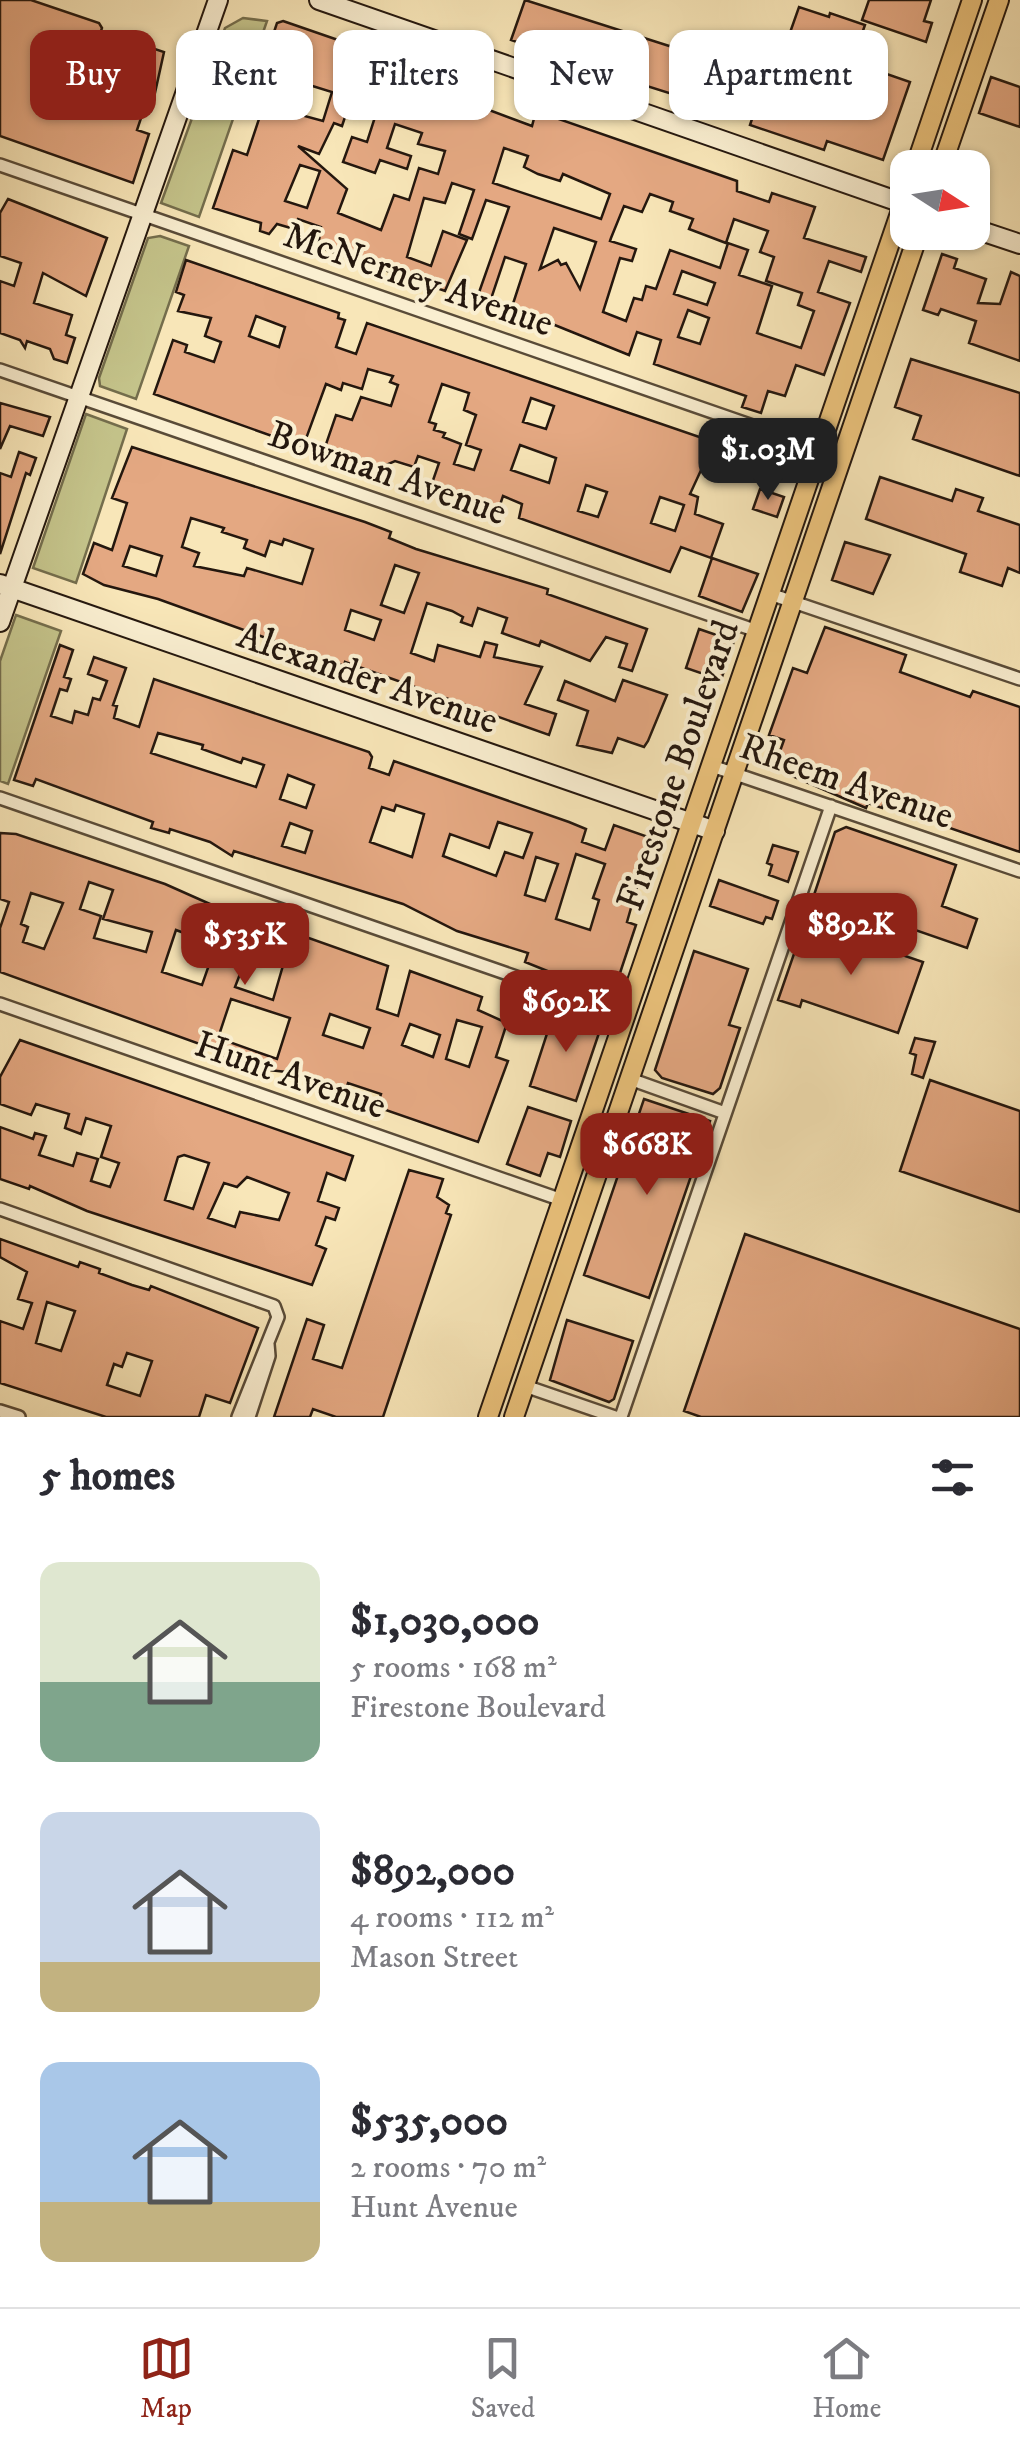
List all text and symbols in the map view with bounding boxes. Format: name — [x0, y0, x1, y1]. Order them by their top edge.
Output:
chip: Buy — [30, 30, 156, 120]
chip: Rent — [176, 30, 313, 120]
chip: Filters — [333, 30, 494, 120]
chip: New — [514, 30, 649, 120]
chip: Apartment — [669, 30, 888, 120]
north arrow — [890, 150, 990, 250]
map controls — [890, 150, 990, 250]
street label: McNerney Avenue — [277, 211, 559, 348]
street label: Bowman Avenue — [262, 411, 513, 537]
pin: $1.03M — [687, 418, 849, 503]
text: $1.03M — [720, 430, 816, 470]
street label: Alexander Avenue — [231, 612, 504, 746]
street label: Firestone Boulevard — [607, 614, 751, 917]
street label: Rheem Avenue — [733, 723, 959, 841]
pin: $892K — [781, 893, 921, 978]
pin: $535K — [175, 903, 315, 988]
text: $892K — [807, 905, 895, 945]
text: $535K — [203, 915, 287, 955]
pin: $692K — [496, 970, 636, 1055]
text: $692K — [522, 982, 610, 1022]
street label: Hunt Avenue — [188, 1021, 392, 1131]
pin: $668K — [577, 1113, 717, 1198]
text: $668K — [602, 1125, 692, 1165]
icon: filters — [925, 1450, 980, 1505]
text: 5 homes — [40, 1451, 175, 1503]
text: $1,030,000 — [350, 1596, 540, 1648]
icon: home — [120, 1602, 240, 1722]
text: 5 rooms · 168 m² — [350, 1648, 557, 1688]
text: Firestone Boulevard — [350, 1688, 606, 1728]
text: $892,000 — [350, 1846, 515, 1898]
icon: home — [120, 1852, 240, 1972]
text: 4 rooms · 112 m² — [350, 1898, 554, 1938]
text: Mason Street — [350, 1938, 518, 1978]
text: $535,000 — [350, 2096, 508, 2148]
icon: home — [120, 2102, 240, 2222]
text: 2 rooms · 70 m² — [350, 2148, 546, 2188]
text: Hunt Avenue — [350, 2188, 518, 2228]
tab: Map — [139, 2331, 194, 2426]
tab: Saved — [471, 2331, 535, 2426]
tab: Home — [812, 2331, 881, 2426]

